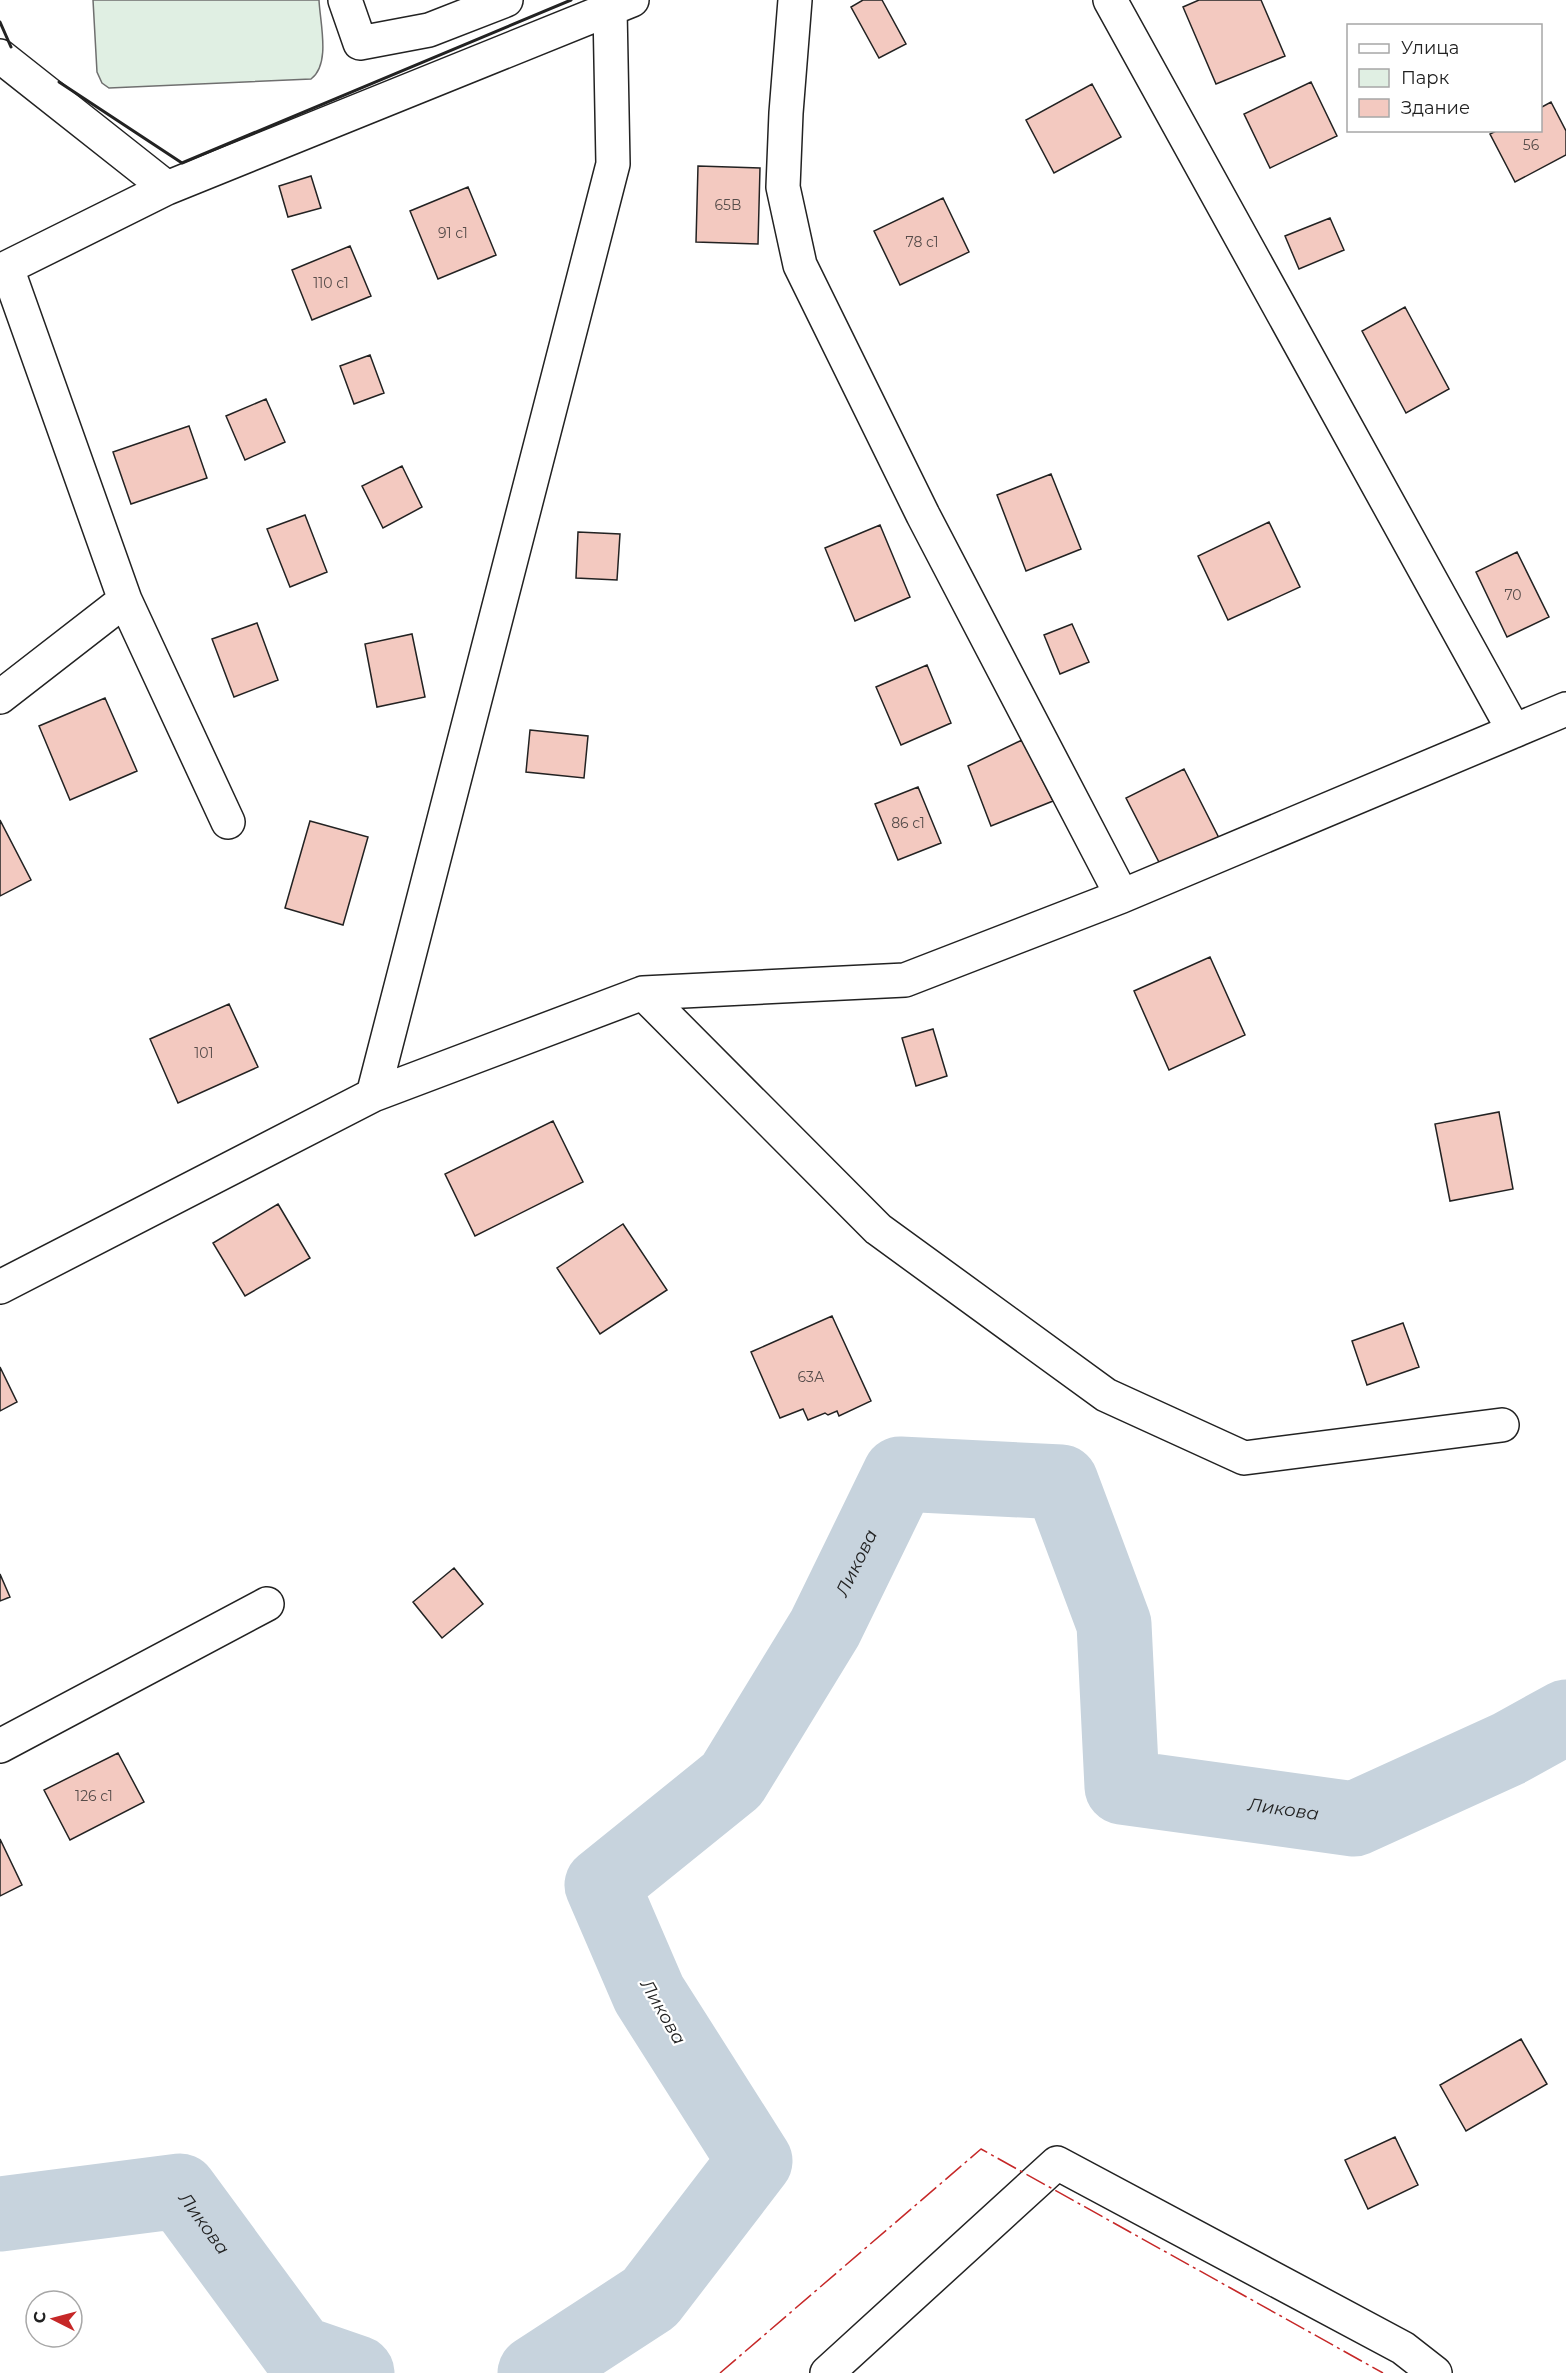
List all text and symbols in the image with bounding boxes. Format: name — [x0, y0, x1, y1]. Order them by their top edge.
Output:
legend — [1347, 24, 1542, 132]
text: Улица — [1401, 37, 1459, 59]
text: Парк — [1401, 67, 1450, 89]
text: Здание — [1401, 97, 1470, 119]
house number: 56 — [1523, 136, 1540, 154]
house number: 65В — [715, 196, 741, 214]
house number: 91 с1 — [438, 224, 468, 242]
house number: 78 с1 — [905, 233, 939, 251]
house number: 110 с1 — [313, 274, 349, 292]
house number: 70 — [1504, 586, 1522, 604]
house number: 86 с1 — [891, 814, 925, 832]
house number: 101 — [194, 1044, 214, 1062]
house number: 63А — [798, 1368, 825, 1386]
water label: Ликова — [831, 1526, 882, 1601]
house number: 126 с1 — [75, 1787, 113, 1805]
water label: Ликова — [1246, 1793, 1320, 1825]
water label: Ликова — [635, 1975, 690, 2048]
water label: Ликова — [173, 2188, 234, 2259]
north arrow — [24, 2289, 84, 2349]
text: С — [30, 2310, 50, 2324]

